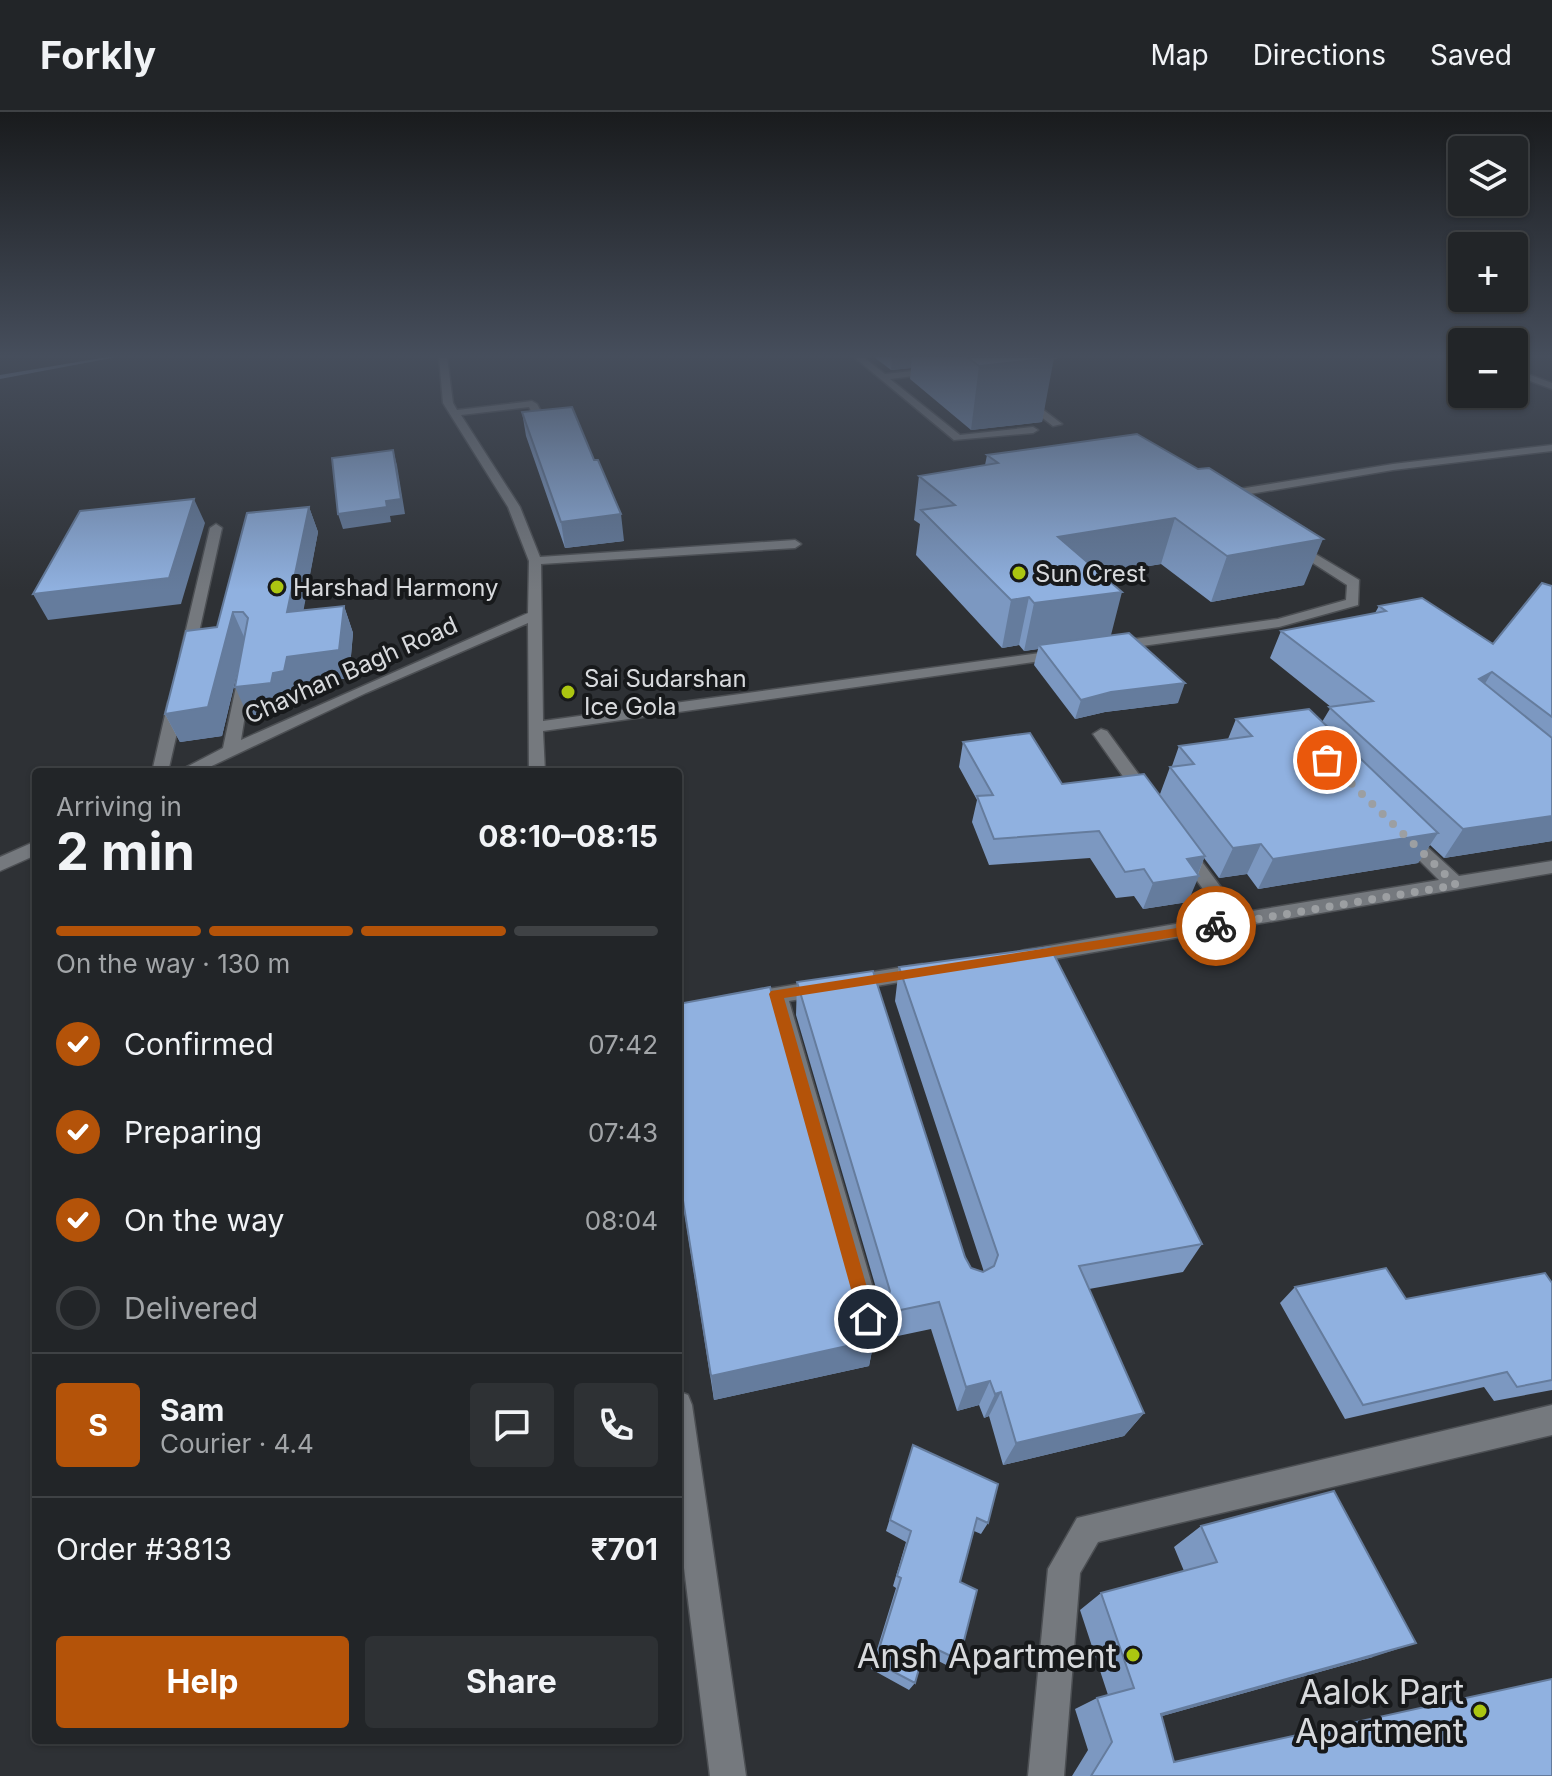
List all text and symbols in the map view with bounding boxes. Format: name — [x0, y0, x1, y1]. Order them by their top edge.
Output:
text: Forkly — [40, 32, 156, 78]
text: Map — [1150, 38, 1209, 72]
text: Directions — [1253, 38, 1386, 72]
text: Saved — [1430, 38, 1512, 72]
map controls — [1448, 136, 1528, 408]
button: layers — [1448, 136, 1528, 216]
button: + — [1448, 232, 1528, 312]
button: − — [1448, 328, 1528, 408]
place label: Sun Crest — [1035, 559, 1146, 588]
marker: Sun Crest — [1010, 564, 1028, 582]
place label: Harshad Harmony — [293, 573, 499, 602]
marker: Harshad Harmony — [268, 578, 286, 596]
street label: Chavhan Bagh Road — [240, 610, 462, 730]
place label: Sai Sudarshan Ice Gola — [584, 664, 747, 721]
marker: Sai Sudarshan Ice Gola — [559, 683, 577, 701]
pin — [1293, 726, 1361, 794]
icon: bag — [1305, 738, 1349, 782]
text: Arriving in — [56, 791, 182, 822]
text: 08:10–08:15 — [478, 818, 658, 854]
text: 2 min — [56, 820, 195, 883]
courier — [1176, 886, 1256, 966]
icon: bike — [1194, 904, 1238, 948]
text: On the way · 130 m — [56, 948, 290, 979]
icon: check — [56, 1022, 100, 1066]
text: Confirmed — [124, 1026, 274, 1062]
text: 07:42 — [588, 1029, 658, 1060]
icon: check — [56, 1110, 100, 1154]
text: Preparing — [124, 1114, 262, 1150]
text: 07:43 — [588, 1117, 658, 1148]
icon: check — [56, 1198, 100, 1242]
text: On the way — [124, 1202, 284, 1238]
text: 08:04 — [585, 1205, 658, 1236]
pin — [834, 1285, 902, 1353]
text: Delivered — [124, 1290, 258, 1326]
icon: home — [846, 1297, 890, 1341]
button: chat — [470, 1383, 554, 1467]
button: phone — [574, 1383, 658, 1467]
text: Sam — [160, 1392, 224, 1428]
text: S — [88, 1407, 108, 1443]
text: Courier · 4.4 — [160, 1428, 314, 1459]
text: Order #3813 — [56, 1531, 232, 1567]
text: ₹701 — [591, 1531, 658, 1567]
place label: Ansh Apartment — [857, 1635, 1117, 1676]
button: Help — [56, 1636, 349, 1728]
button: Share — [365, 1636, 658, 1728]
marker: Ansh Apartment — [1124, 1646, 1142, 1664]
place label: Aalok Part Apartment — [1295, 1671, 1464, 1751]
marker: Aalok Part Apartment — [1471, 1702, 1489, 1720]

